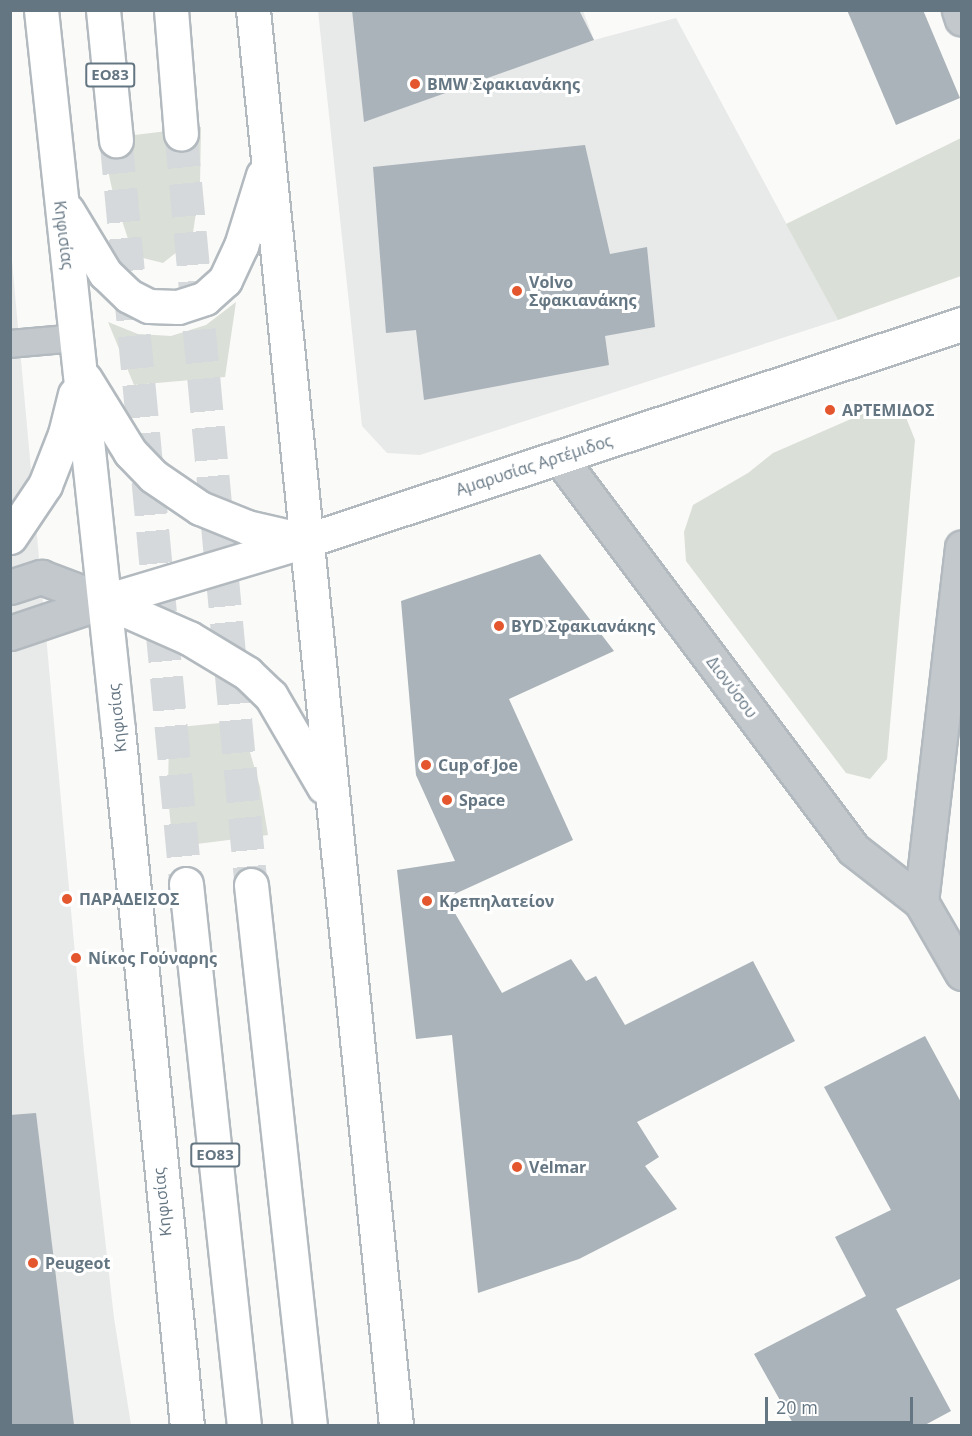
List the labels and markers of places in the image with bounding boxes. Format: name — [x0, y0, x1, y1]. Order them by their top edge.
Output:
place label: BMW Σφακιανάκης — [427, 74, 580, 94]
marker: BMW Σφακιανάκης — [408, 77, 422, 91]
place label: Volvo Σφακιανάκης — [529, 272, 637, 310]
marker: Volvo Σφακιανάκης — [510, 284, 524, 298]
place label: ΑΡΤΕΜΙΔΟΣ — [842, 400, 934, 420]
marker: ΑΡΤΕΜΙΔΟΣ — [823, 403, 837, 417]
place label: BYD Σφακιανάκης — [511, 616, 655, 636]
marker: BYD Σφακιανάκης — [492, 619, 506, 633]
place label: Cup of Joe — [438, 755, 518, 775]
marker: Cup of Joe — [419, 758, 433, 772]
place label: Space — [459, 790, 505, 810]
marker: Space — [440, 793, 454, 807]
place label: ΠΑΡΑΔΕΙΣΟΣ — [79, 889, 180, 909]
place label: Κρεπηλατείον — [439, 891, 554, 911]
marker: ΠΑΡΑΔΕΙΣΟΣ — [60, 892, 74, 906]
marker: Κρεπηλατείον — [420, 894, 434, 908]
place label: Νίκος Γούναρης — [88, 948, 217, 968]
marker: Νίκος Γούναρης — [69, 951, 83, 965]
place label: Velmar — [529, 1157, 586, 1177]
marker: Velmar — [510, 1160, 524, 1174]
place label: Peugeot — [45, 1253, 110, 1273]
marker: Peugeot — [26, 1256, 40, 1270]

